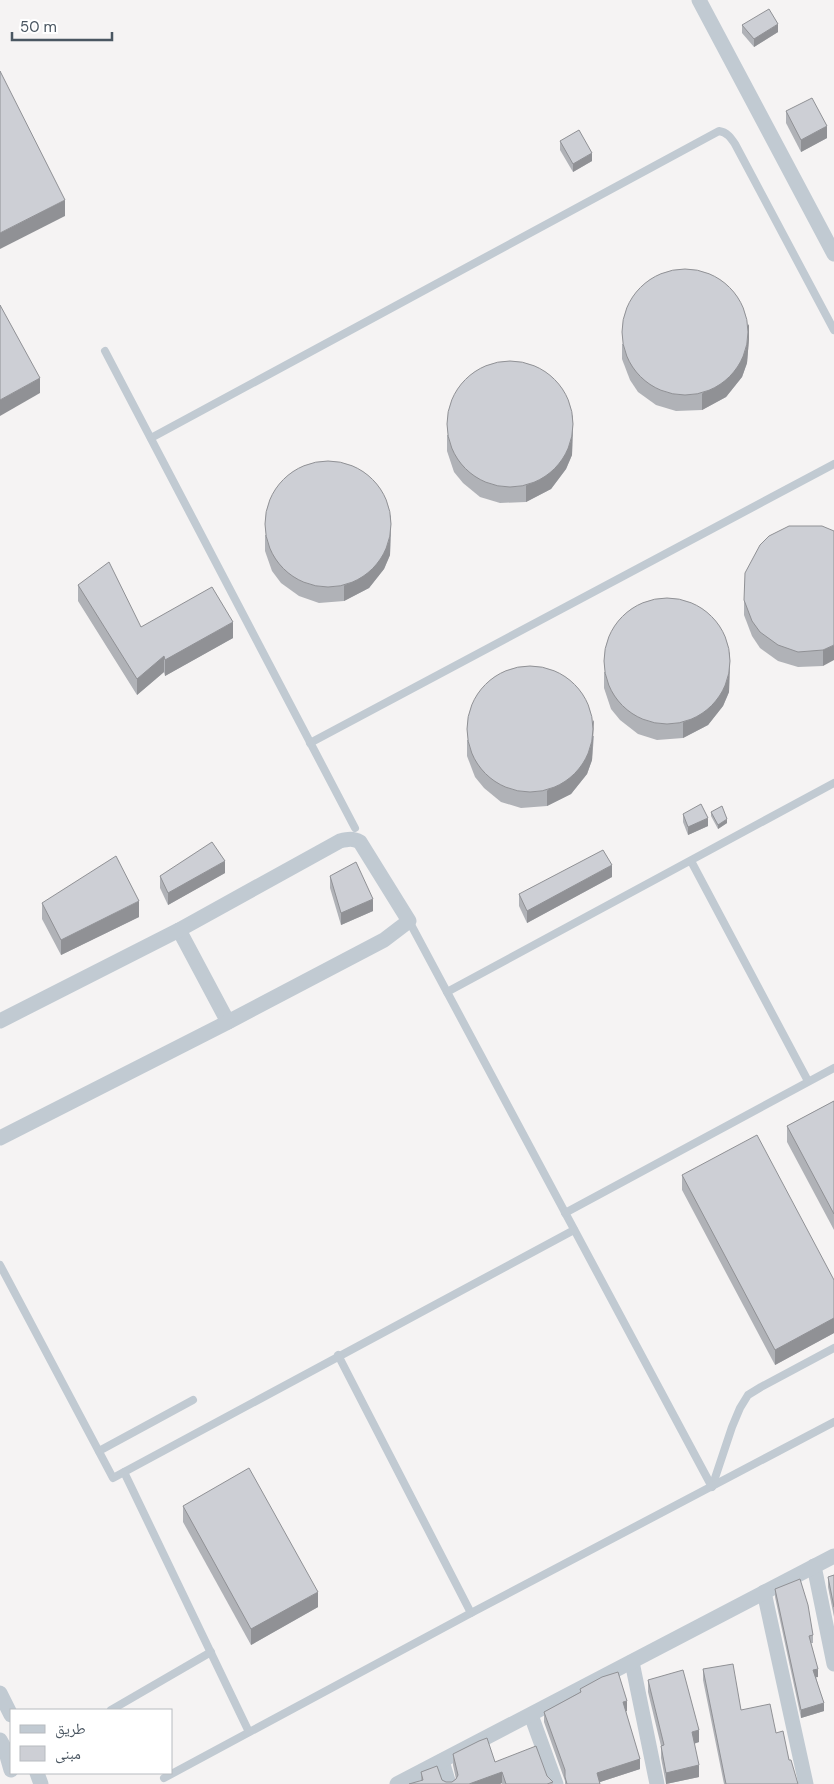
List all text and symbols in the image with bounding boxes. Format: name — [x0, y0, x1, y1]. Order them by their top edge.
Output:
scale bar — [12, 10, 112, 42]
text: 50 m — [20, 17, 57, 37]
legend — [10, 1709, 172, 1774]
text: طريق — [55, 1719, 86, 1739]
text: مبنى — [55, 1744, 81, 1764]

